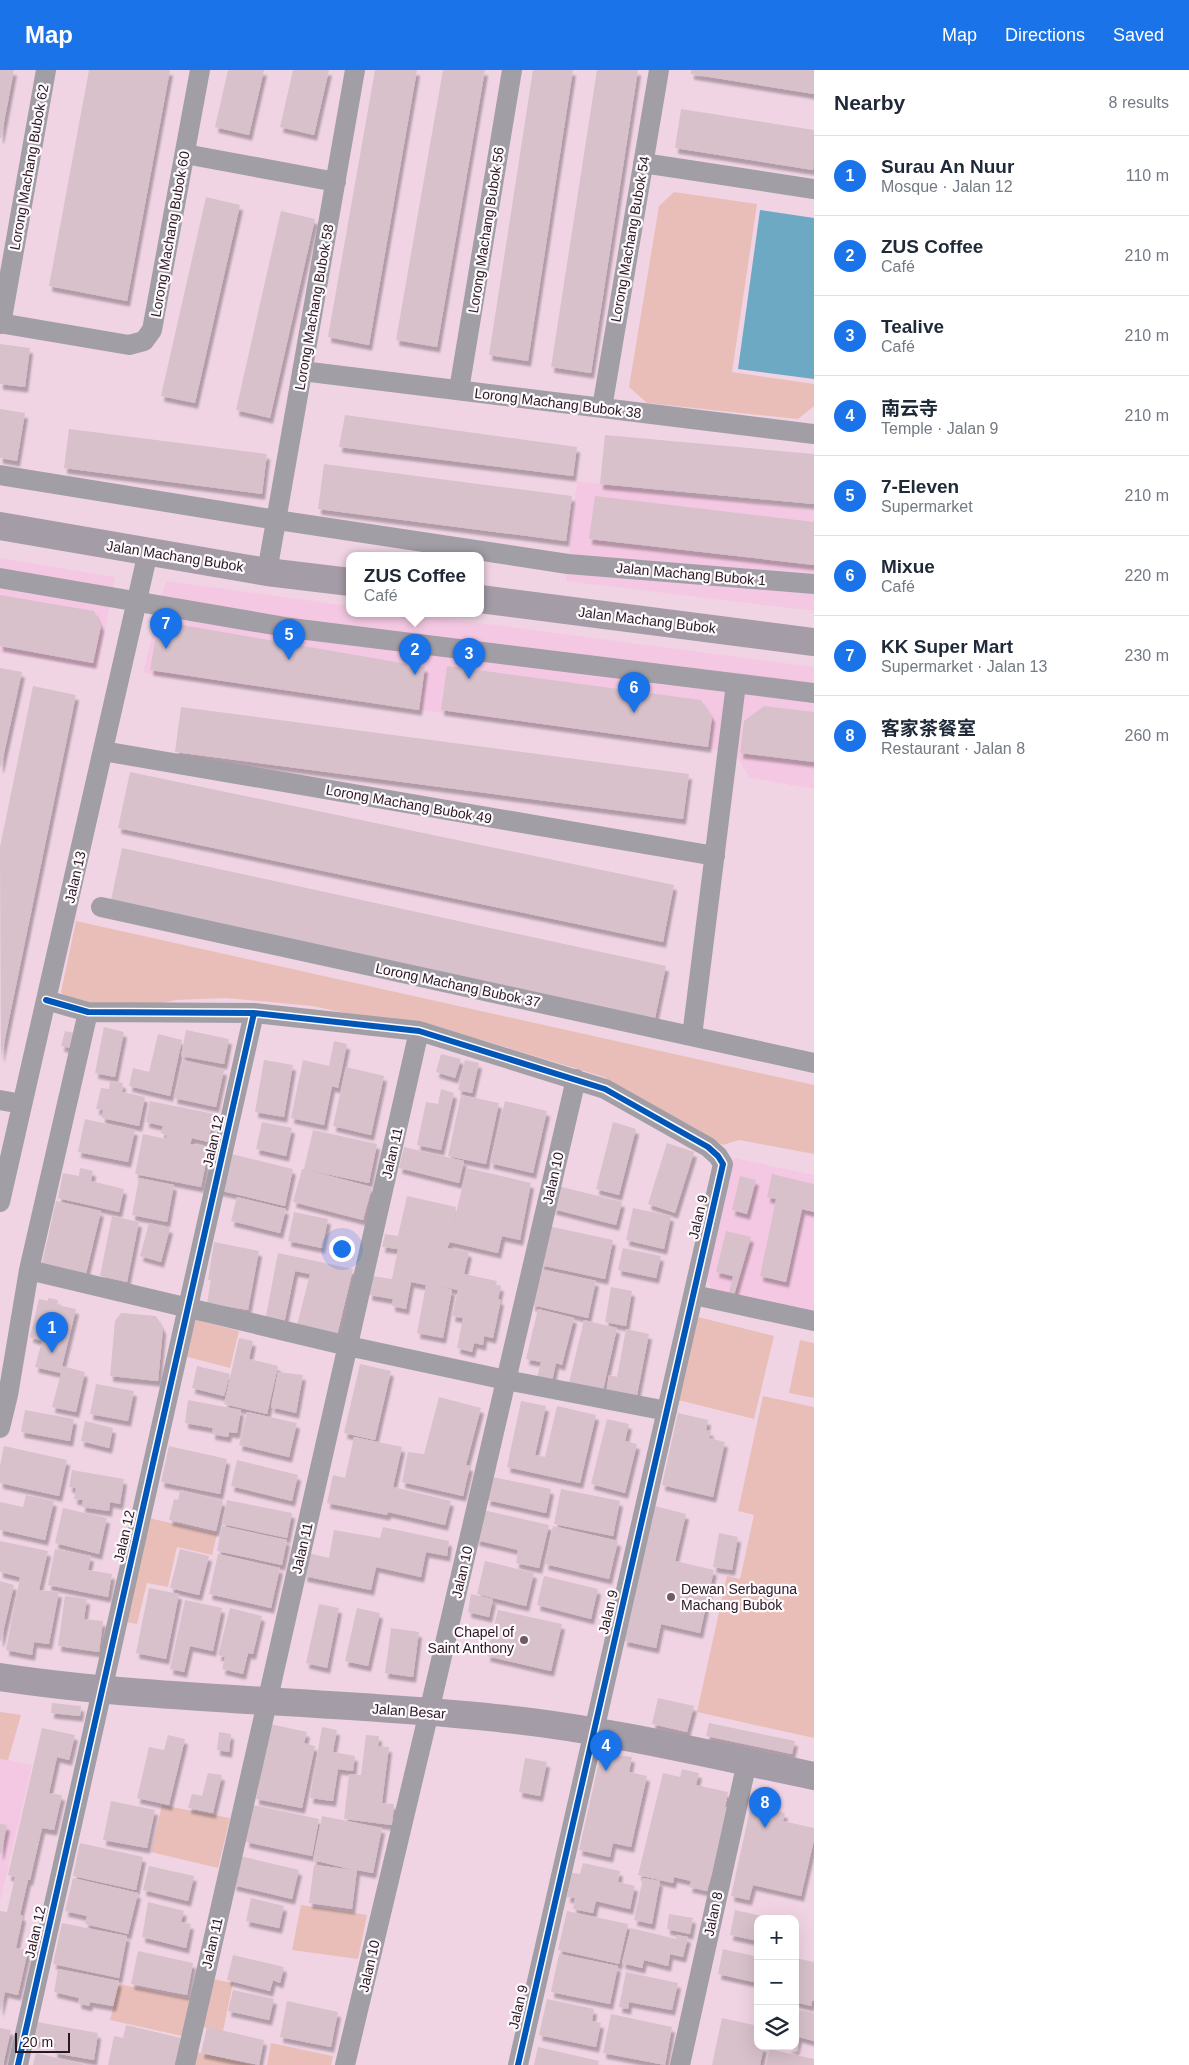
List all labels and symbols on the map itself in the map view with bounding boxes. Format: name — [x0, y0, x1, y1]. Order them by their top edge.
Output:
street label: Lorong Machang Bubok 62 — [7, 83, 52, 251]
street label: Lorong Machang Bubok 56 — [465, 146, 507, 314]
street label: Lorong Machang Bubok 60 — [148, 150, 193, 318]
street label: Lorong Machang Bubok 54 — [608, 155, 653, 323]
street label: Lorong Machang Bubok 58 — [292, 223, 337, 391]
street label: Lorong Machang Bubok 38 — [474, 385, 643, 421]
street label: Jalan Machang Bubok — [105, 537, 246, 575]
street label: Jalan Machang Bubok 1 — [615, 559, 767, 589]
street label: Jalan Machang Bubok — [577, 604, 718, 637]
pin: 7 — [150, 608, 182, 649]
pin: 5 — [273, 619, 305, 660]
pin: 2 — [399, 634, 431, 675]
pin: 3 — [453, 638, 485, 679]
pin: 6 — [618, 672, 650, 713]
street label: Lorong Machang Bubok 49 — [325, 782, 493, 827]
street label: Jalan 13 — [61, 849, 89, 905]
street label: Lorong Machang Bubok 37 — [374, 960, 542, 1010]
street label: Jalan 12 — [199, 1113, 227, 1169]
street label: Jalan 11 — [378, 1126, 406, 1180]
street label: Jalan 10 — [539, 1150, 567, 1206]
street label: Jalan 9 — [685, 1193, 711, 1241]
your location — [329, 1236, 355, 1262]
pin: 1 — [36, 1312, 68, 1353]
street label: Jalan 12 — [110, 1508, 138, 1564]
street label: Jalan 11 — [288, 1521, 316, 1575]
street label: Jalan 10 — [448, 1544, 476, 1600]
place label: Dewan Serbaguna Machang Bubok — [681, 1581, 797, 1613]
street label: Jalan 9 — [595, 1588, 621, 1636]
marker: Dewan Serbaguna Machang Bubok — [665, 1591, 677, 1603]
place label: Chapel of Saint Anthony — [428, 1624, 514, 1656]
marker: Chapel of Saint Anthony — [518, 1634, 530, 1646]
street label: Jalan Besar — [372, 1700, 447, 1722]
pin: 4 — [590, 1730, 622, 1771]
pin: 8 — [749, 1787, 781, 1828]
street label: Jalan 8 — [700, 1890, 726, 1938]
street label: Jalan 12 — [21, 1904, 49, 1960]
street label: Jalan 11 — [198, 1916, 226, 1970]
street label: Jalan 10 — [355, 1938, 383, 1994]
street label: Jalan 9 — [505, 1983, 531, 2031]
scale bar — [15, 2030, 70, 2053]

